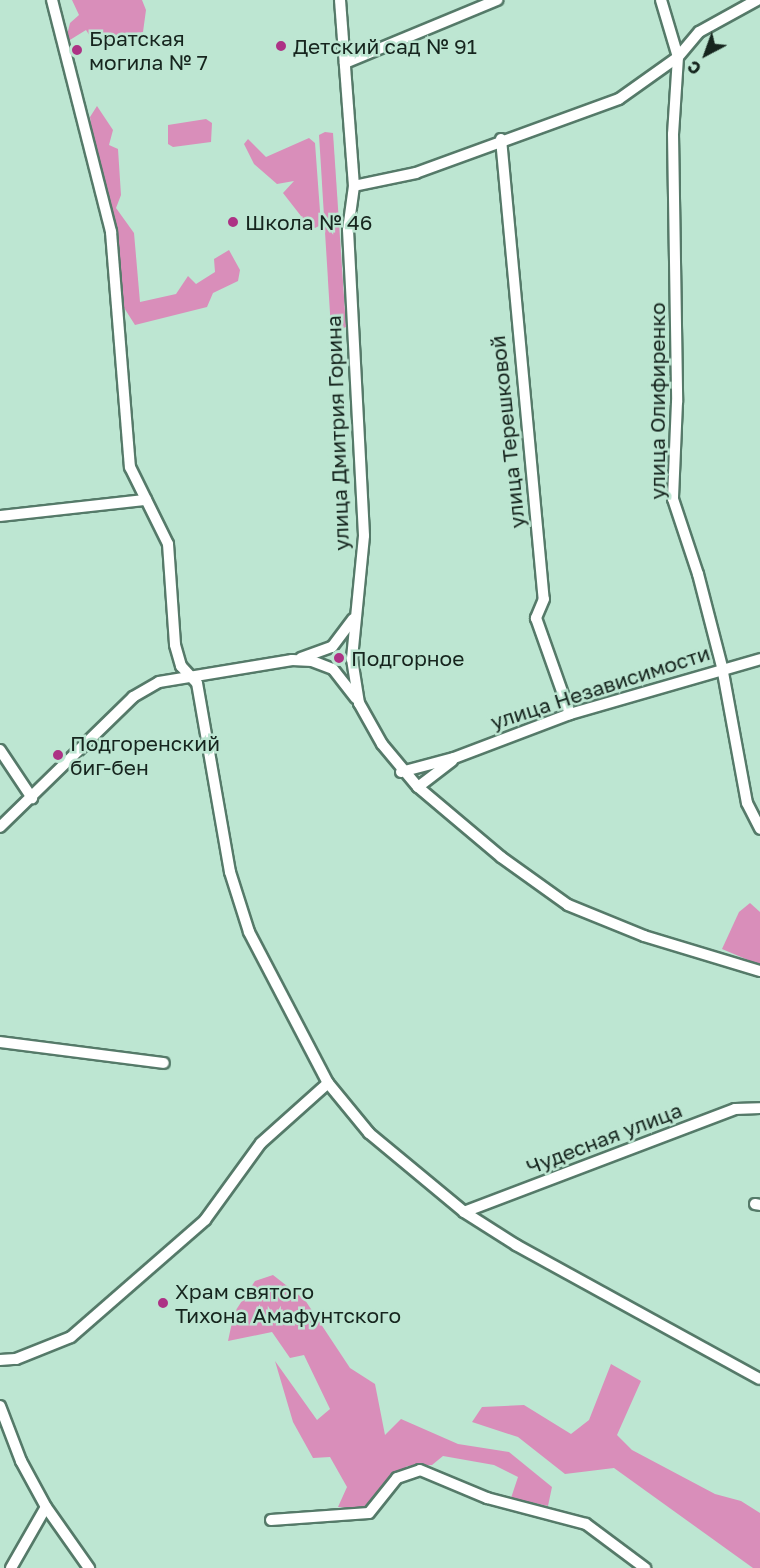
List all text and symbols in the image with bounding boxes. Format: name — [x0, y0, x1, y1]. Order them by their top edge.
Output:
north arrow — [676, 24, 736, 84]
place label: Братская могила № 7 — [89, 25, 208, 75]
place label: Детский сад № 91 — [293, 33, 477, 59]
marker: Детский сад № 91 — [274, 39, 288, 53]
marker: Братская могила № 7 — [70, 43, 84, 57]
text: С — [683, 56, 705, 79]
place label: Школа № 46 — [245, 209, 373, 235]
marker: Школа № 46 — [226, 215, 240, 229]
street label: улица Олифиренко — [644, 302, 670, 500]
street label: улица Дмитрия Горина — [320, 315, 354, 551]
street label: улица Терешковой — [484, 334, 530, 530]
street label: улица Независимости — [487, 640, 713, 734]
place label: Подгорное — [351, 645, 464, 671]
marker: Подгорное — [332, 651, 346, 665]
place label: Подгоренский биг-бен — [70, 730, 220, 780]
marker: Подгоренский биг-бен — [51, 748, 65, 762]
street label: Чудесная улица — [522, 1097, 686, 1179]
place label: Храм святого Тихона Амафунтского — [175, 1278, 401, 1328]
marker: Храм святого Тихона Амафунтского — [156, 1296, 170, 1310]

